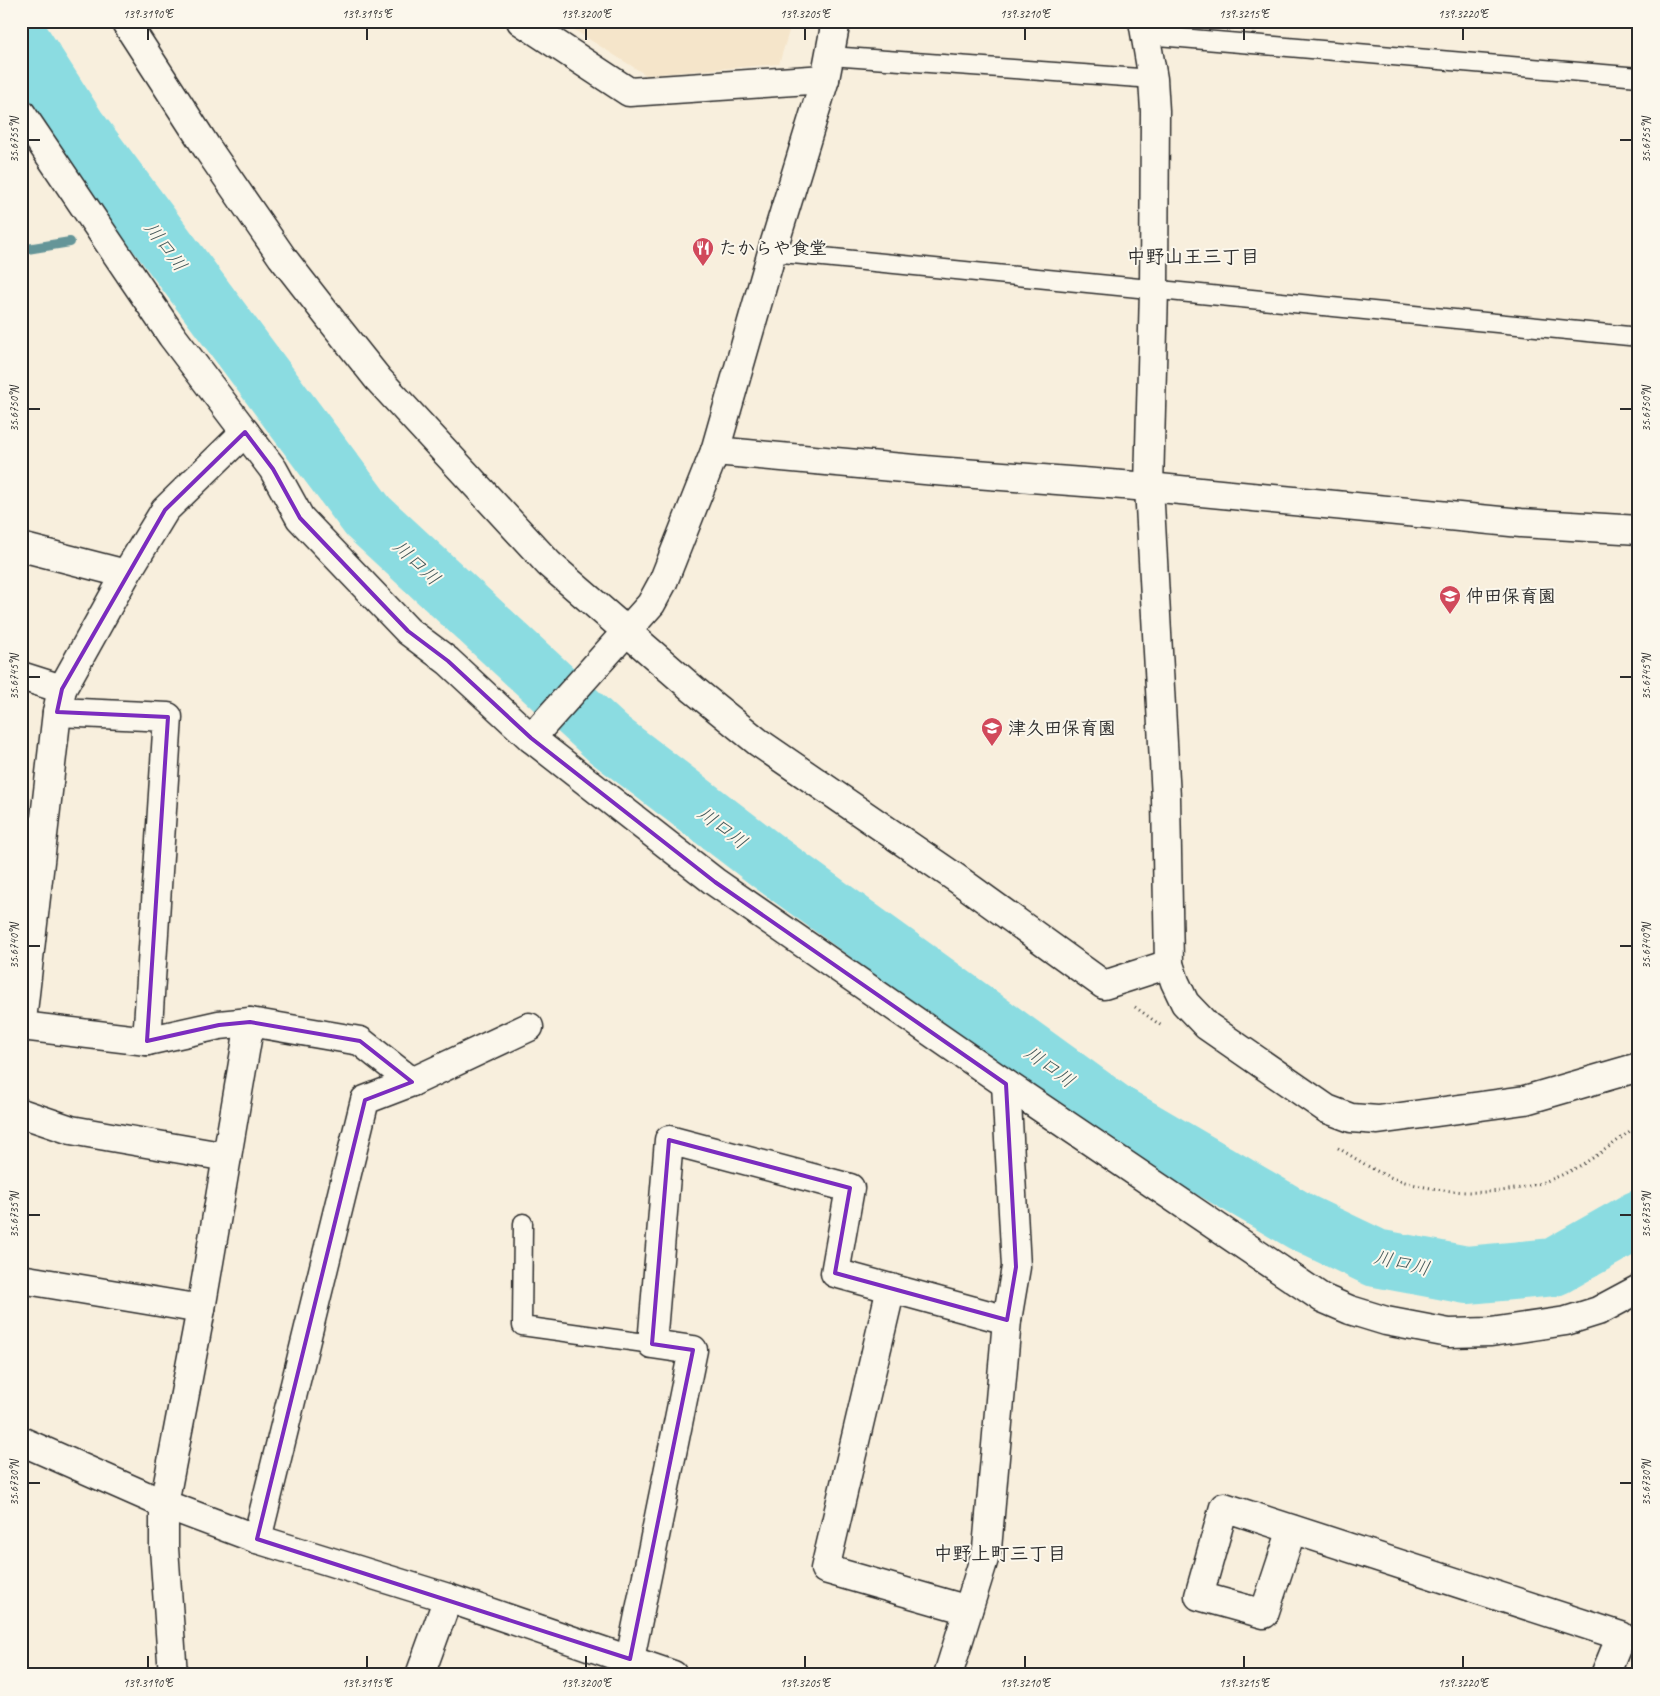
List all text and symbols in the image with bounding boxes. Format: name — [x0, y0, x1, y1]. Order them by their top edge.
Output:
text: 139.3190°E — [123, 6, 175, 22]
text: 139.3195°E — [342, 6, 394, 22]
text: 139.3200°E — [561, 6, 613, 22]
text: 139.3205°E — [780, 6, 832, 22]
text: 139.3210°E — [1000, 6, 1052, 22]
text: 139.3215°E — [1219, 6, 1271, 22]
text: 139.3220°E — [1438, 6, 1490, 22]
text: 35.6755°N — [6, 116, 22, 163]
text: 35.6755°N — [1638, 116, 1654, 163]
water label: 川口川 — [138, 217, 192, 277]
restaurant icon: たからや食堂 — [691, 236, 715, 267]
place label: たからや食堂 — [719, 237, 827, 259]
district label: 中野山王三丁目 — [1126, 245, 1260, 269]
text: 35.6750°N — [6, 385, 22, 432]
text: 35.6750°N — [1638, 385, 1654, 432]
water label: 川口川 — [387, 535, 445, 591]
school or university icon: 仲田保育園 — [1438, 584, 1462, 615]
place label: 仲田保育園 — [1466, 585, 1556, 607]
text: 35.6745°N — [6, 653, 22, 700]
text: 35.6745°N — [1638, 653, 1654, 700]
school or university icon: 津久田保育園 — [980, 716, 1004, 747]
place label: 津久田保育園 — [1008, 717, 1116, 739]
water label: 川口川 — [692, 801, 752, 855]
text: 35.6740°N — [6, 922, 22, 969]
text: 35.6740°N — [1638, 922, 1654, 969]
water label: 川口川 — [1019, 1040, 1080, 1093]
text: 35.6735°N — [6, 1191, 22, 1238]
text: 35.6735°N — [1638, 1191, 1654, 1238]
water label: 川口川 — [1371, 1245, 1432, 1281]
text: 35.6730°N — [6, 1459, 22, 1506]
text: 35.6730°N — [1638, 1459, 1654, 1506]
district label: 中野上町三丁目 — [933, 1542, 1067, 1566]
text: 139.3190°E — [123, 1675, 175, 1691]
text: 139.3195°E — [342, 1675, 394, 1691]
text: 139.3200°E — [561, 1675, 613, 1691]
text: 139.3205°E — [780, 1675, 832, 1691]
text: 139.3210°E — [1000, 1675, 1052, 1691]
text: 139.3215°E — [1219, 1675, 1271, 1691]
text: 139.3220°E — [1438, 1675, 1490, 1691]

